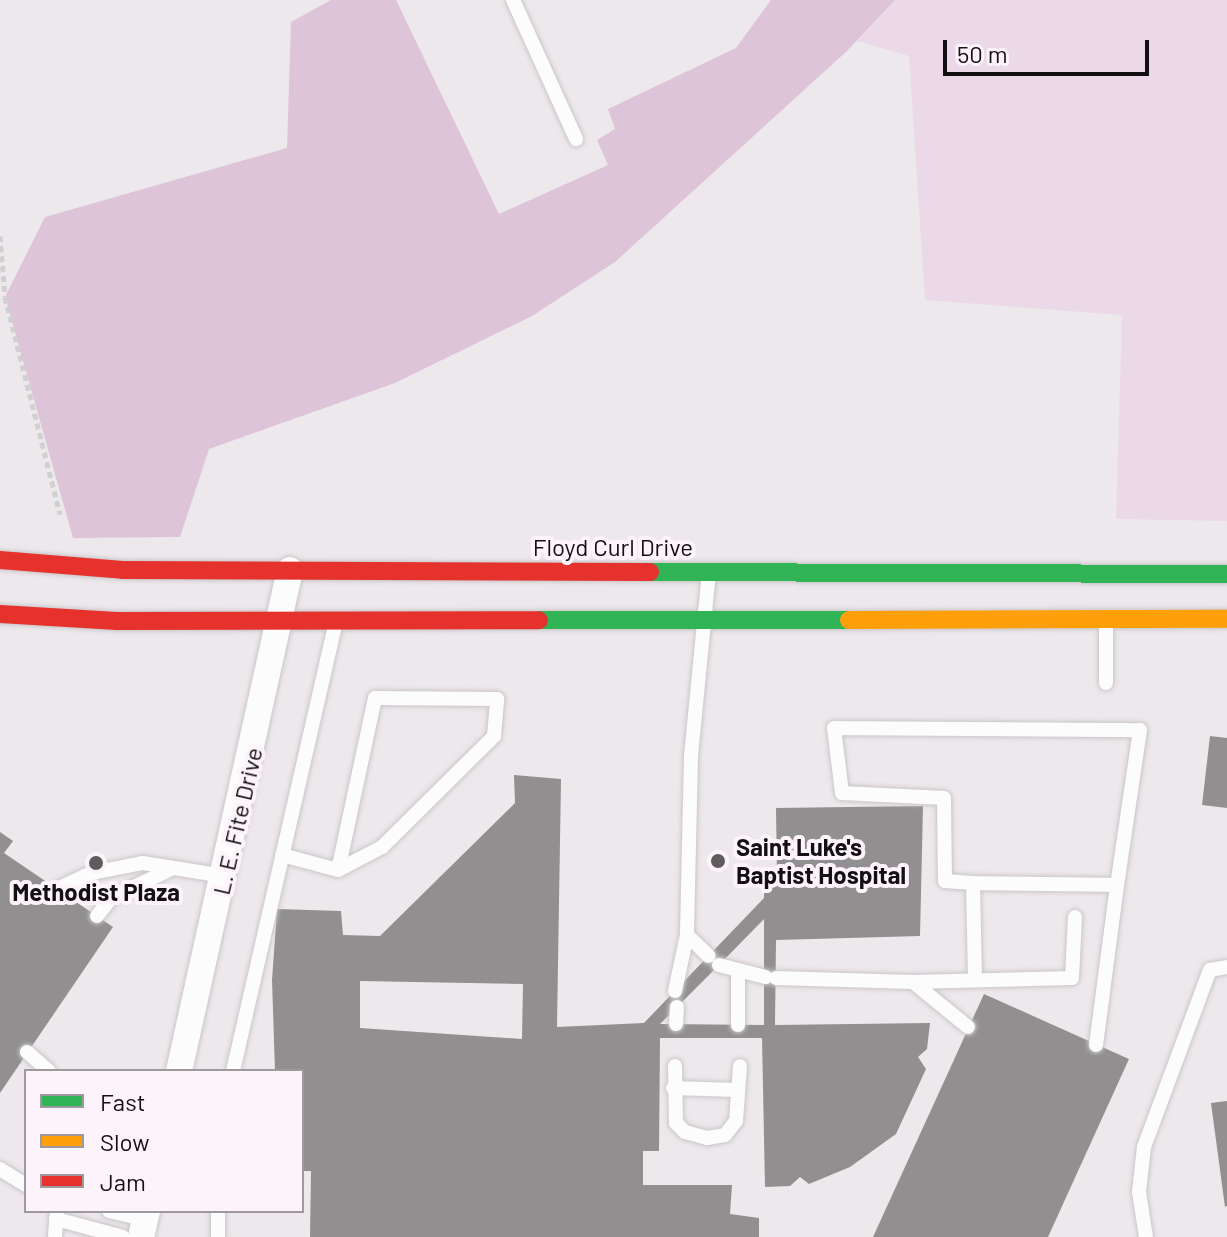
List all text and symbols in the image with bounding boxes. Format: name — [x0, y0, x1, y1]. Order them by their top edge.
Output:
scale bar — [947, 24, 1153, 74]
text: 50 m — [957, 39, 1008, 68]
street label: Floyd Curl Drive — [533, 533, 693, 561]
street label: L. E. Fite Drive — [206, 745, 268, 897]
place label: Saint Luke's Baptist Hospital — [736, 833, 906, 889]
marker: Saint Luke's Baptist Hospital — [707, 850, 729, 872]
marker: Methodist Plaza — [85, 852, 107, 874]
place label: Methodist Plaza — [12, 878, 180, 906]
legend — [24, 1069, 304, 1213]
text: Fast — [100, 1087, 145, 1116]
text: Slow — [100, 1127, 149, 1156]
text: Jam — [100, 1167, 146, 1196]

